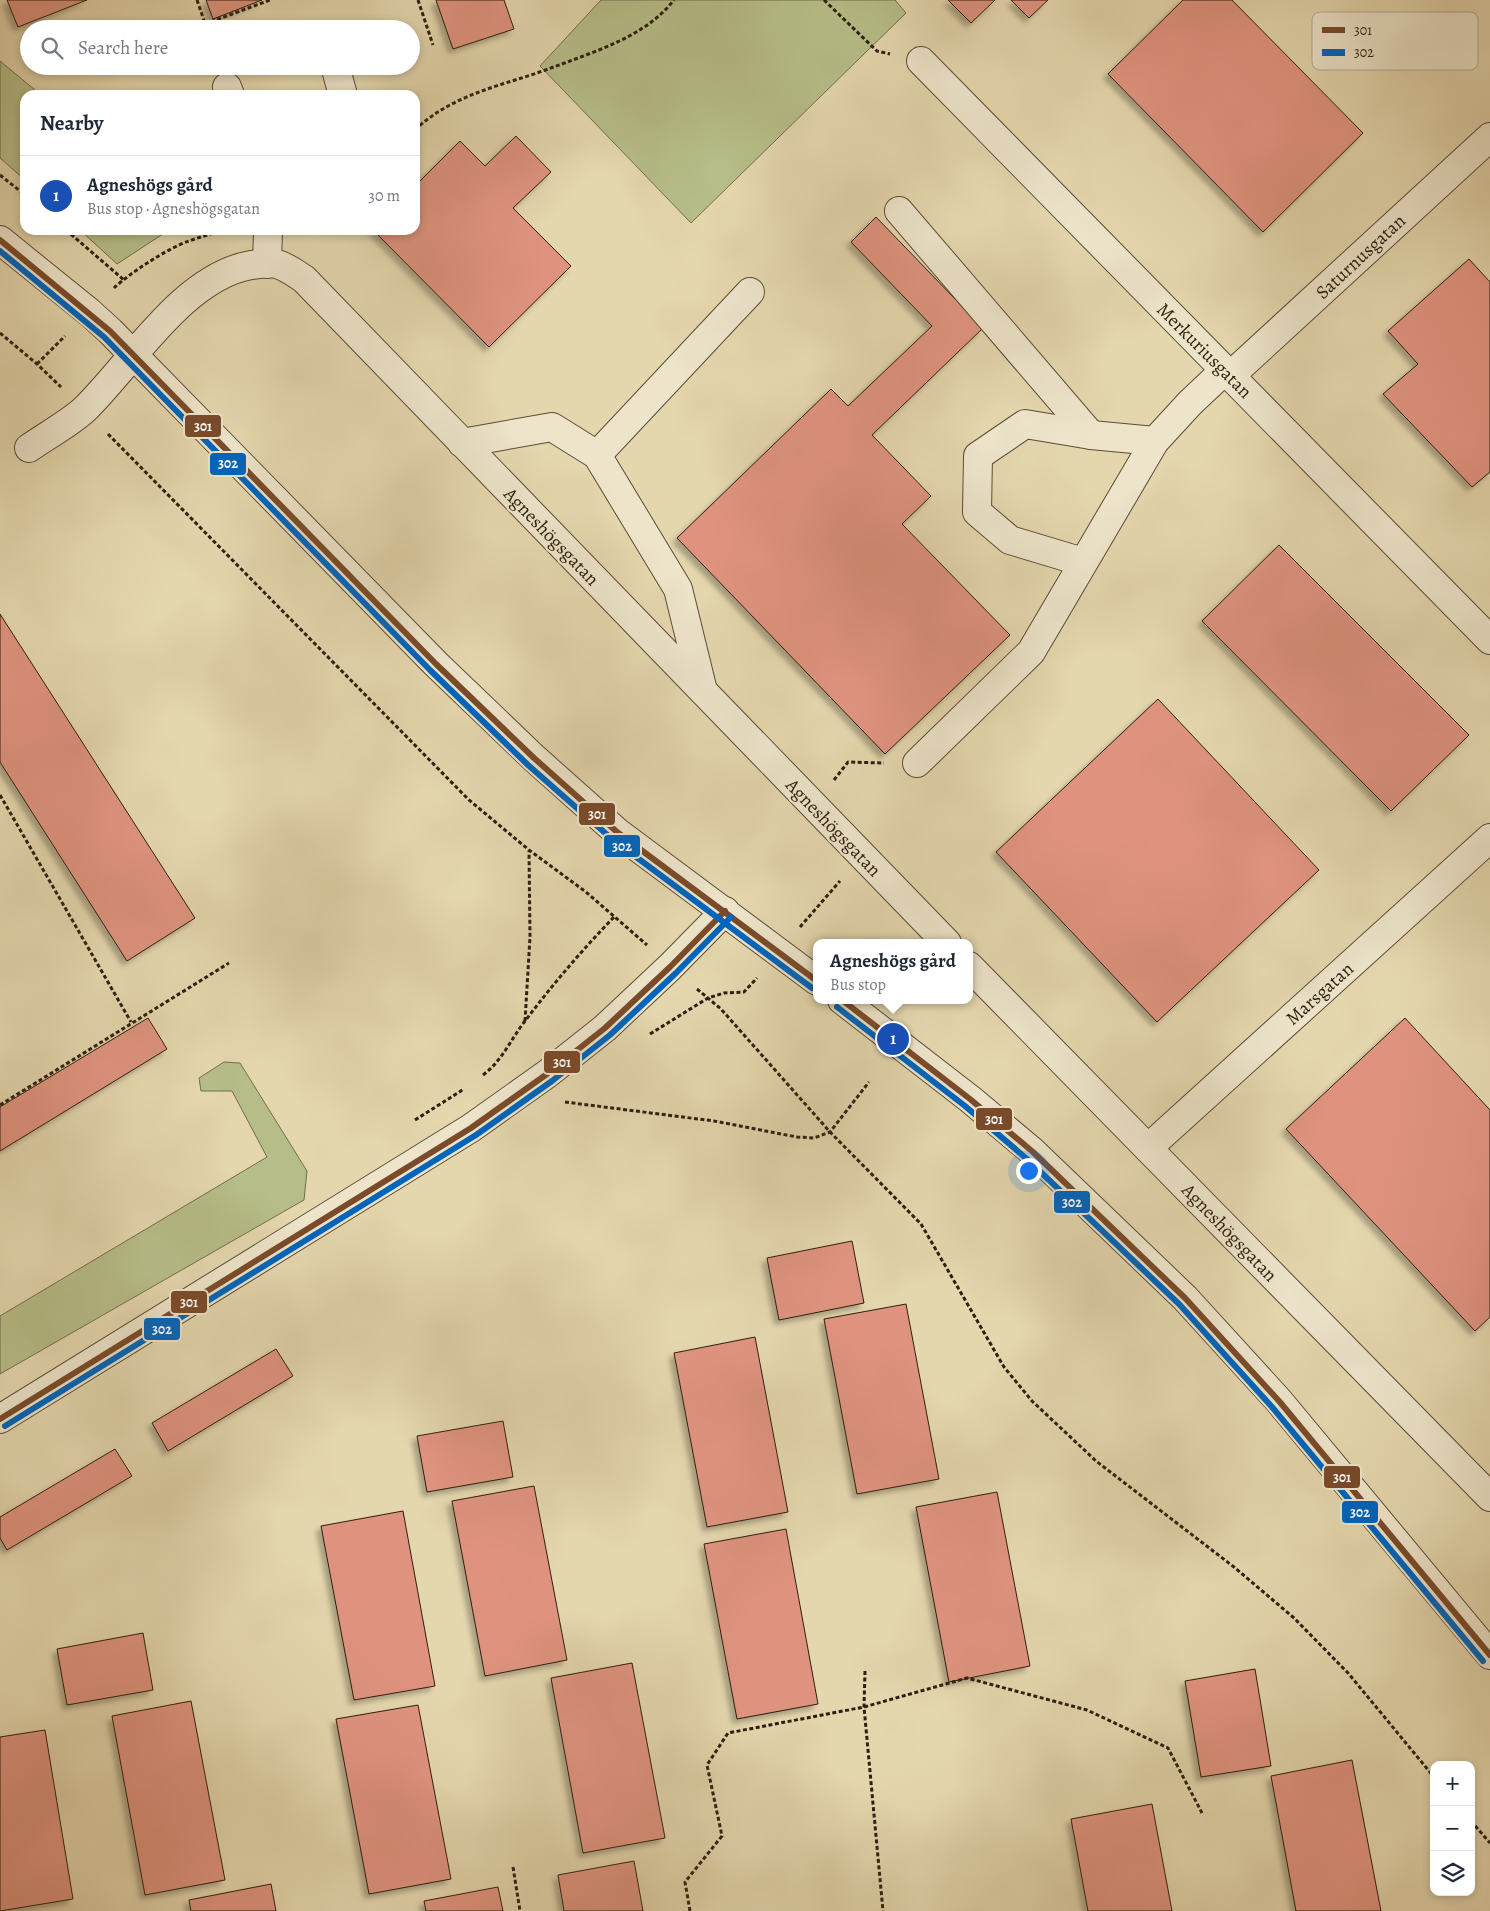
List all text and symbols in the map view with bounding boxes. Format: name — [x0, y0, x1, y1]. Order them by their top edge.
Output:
legend — [1312, 12, 1478, 70]
search box — [20, 20, 420, 75]
text: 301 — [1354, 21, 1372, 40]
icon: search — [38, 34, 66, 62]
text: Search here — [78, 35, 168, 61]
text: 302 — [1354, 43, 1374, 62]
text: Nearby — [40, 109, 103, 137]
text: Agneshögs gård — [87, 172, 213, 198]
text: 1 — [53, 185, 59, 207]
text: 30 m — [368, 185, 400, 207]
text: Bus stop · Agneshögsgatan — [87, 198, 260, 220]
street label: Saturnusgatan — [1310, 208, 1411, 305]
street label: Merkuriusgatan — [1151, 297, 1258, 404]
line badge: 301 — [184, 414, 222, 438]
text: 301 — [194, 417, 212, 436]
line badge: 302 — [209, 452, 247, 476]
text: 302 — [218, 454, 238, 473]
street label: Agneshögsgatan — [497, 481, 605, 592]
street label: Agneshögsgatan — [779, 772, 887, 883]
line badge: 301 — [578, 802, 616, 826]
text: 301 — [588, 805, 606, 824]
line badge: 302 — [603, 834, 641, 858]
text: 302 — [612, 837, 632, 856]
popup — [813, 939, 973, 1004]
text: Agneshögs gård — [830, 948, 956, 974]
street label: Marsgatan — [1280, 956, 1359, 1031]
text: Bus stop — [830, 974, 886, 996]
pin: 1 — [877, 1020, 909, 1058]
line badge: 301 — [543, 1050, 581, 1074]
text: 301 — [553, 1053, 571, 1072]
line badge: 301 — [975, 1107, 1013, 1131]
text: 301 — [985, 1110, 1003, 1129]
your location — [1016, 1158, 1042, 1184]
street label: Agneshögsgatan — [1175, 1177, 1283, 1288]
line badge: 302 — [1053, 1190, 1091, 1214]
text: 302 — [1062, 1193, 1082, 1212]
line badge: 301 — [170, 1290, 208, 1314]
text: 301 — [180, 1293, 198, 1312]
line badge: 302 — [143, 1317, 181, 1341]
text: 302 — [152, 1320, 172, 1339]
line badge: 301 — [1323, 1465, 1361, 1489]
text: 301 — [1333, 1468, 1351, 1487]
line badge: 302 — [1341, 1500, 1379, 1524]
text: 302 — [1350, 1503, 1370, 1522]
map controls — [1430, 1761, 1475, 1896]
button: + — [1430, 1761, 1475, 1806]
button: − — [1430, 1806, 1475, 1851]
button: layers — [1430, 1851, 1475, 1896]

